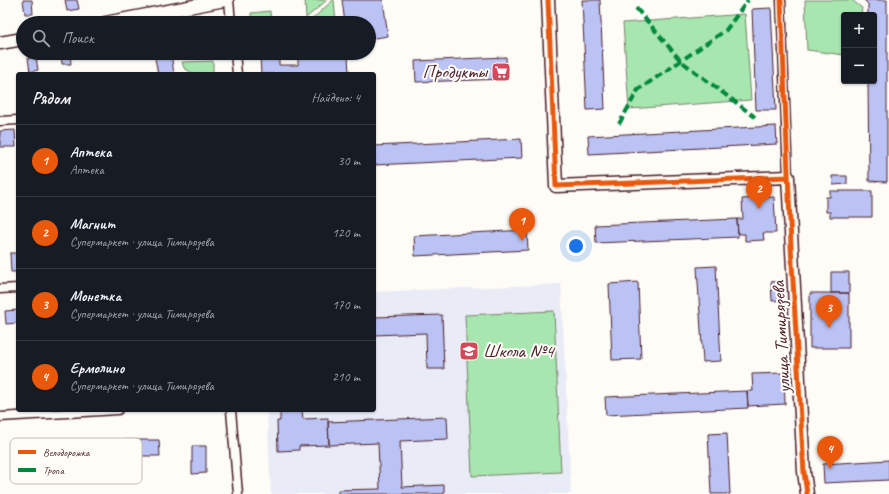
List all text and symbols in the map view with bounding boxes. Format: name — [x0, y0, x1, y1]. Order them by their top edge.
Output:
map controls — [841, 12, 877, 84]
button: + — [841, 12, 877, 48]
search box — [16, 16, 376, 60]
icon: search — [30, 27, 52, 49]
text: Поиск — [62, 29, 94, 48]
button: − — [841, 48, 877, 84]
place label: Продукты — [422, 60, 489, 84]
supermarket icon: Продукты — [490, 61, 512, 83]
text: Рядом — [32, 88, 70, 109]
text: Найдено: 4 — [312, 90, 360, 106]
text: Аптека — [70, 143, 112, 162]
text: 1 — [42, 153, 48, 169]
text: 30 m — [338, 153, 360, 169]
text: Аптека — [70, 162, 104, 178]
pin: 2 — [746, 176, 772, 209]
pin: 1 — [509, 208, 535, 241]
text: Магнит — [70, 215, 115, 234]
text: 2 — [42, 225, 48, 241]
text: 120 m — [332, 225, 360, 241]
text: Супермаркет · улица Тимирязева — [70, 234, 214, 250]
your location — [566, 236, 586, 256]
street label: улица Тимирязева — [766, 279, 796, 395]
text: Монетка — [70, 287, 121, 306]
pin: 3 — [816, 295, 842, 328]
text: 3 — [42, 297, 48, 313]
text: 170 m — [332, 297, 360, 313]
text: Супермаркет · улица Тимирязева — [70, 306, 214, 322]
place label: Школа №4 — [483, 339, 556, 363]
school or university icon: Школа №4 — [458, 340, 480, 362]
text: Ермолино — [70, 359, 124, 378]
text: 4 — [42, 369, 48, 385]
text: 210 m — [332, 369, 360, 385]
text: Супермаркет · улица Тимирязева — [70, 378, 214, 394]
pin: 4 — [817, 436, 843, 469]
legend — [10, 438, 142, 484]
text: Велодорожка — [43, 445, 90, 459]
text: Тропа — [43, 463, 64, 477]

